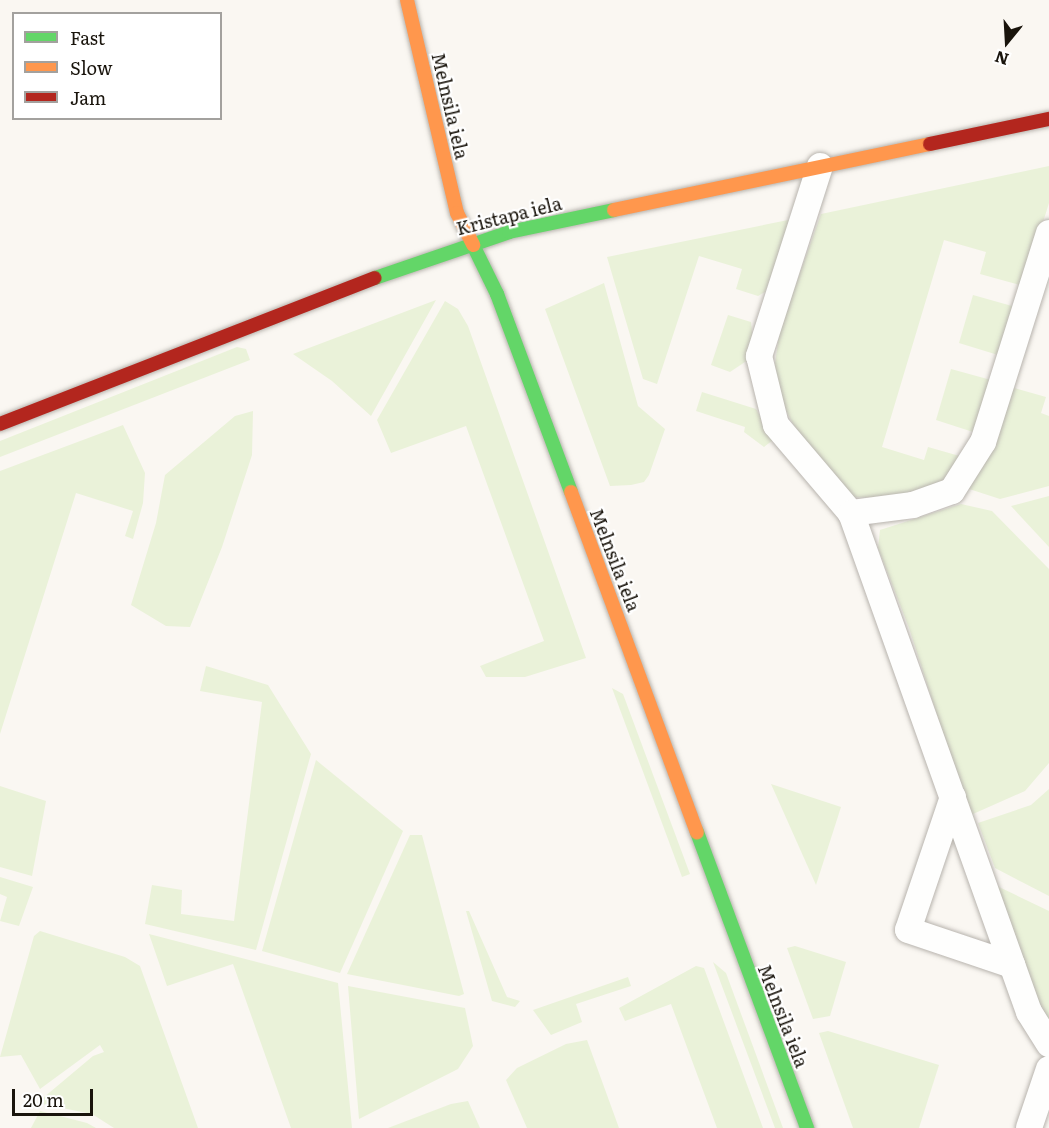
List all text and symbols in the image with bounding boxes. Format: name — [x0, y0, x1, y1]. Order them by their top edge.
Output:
legend — [12, 12, 222, 120]
north arrow — [977, 12, 1037, 72]
text: Fast — [70, 24, 105, 51]
text: N — [991, 46, 1012, 73]
street label: Melnsila iela — [427, 51, 473, 161]
text: Slow — [70, 54, 112, 81]
text: Jam — [70, 84, 106, 111]
street label: Kristapa iela — [454, 192, 564, 240]
street label: Melnsila iela — [585, 505, 645, 615]
street label: Melnsila iela — [753, 961, 813, 1071]
scale bar — [15, 1077, 96, 1115]
text: 20 m — [23, 1086, 64, 1113]

